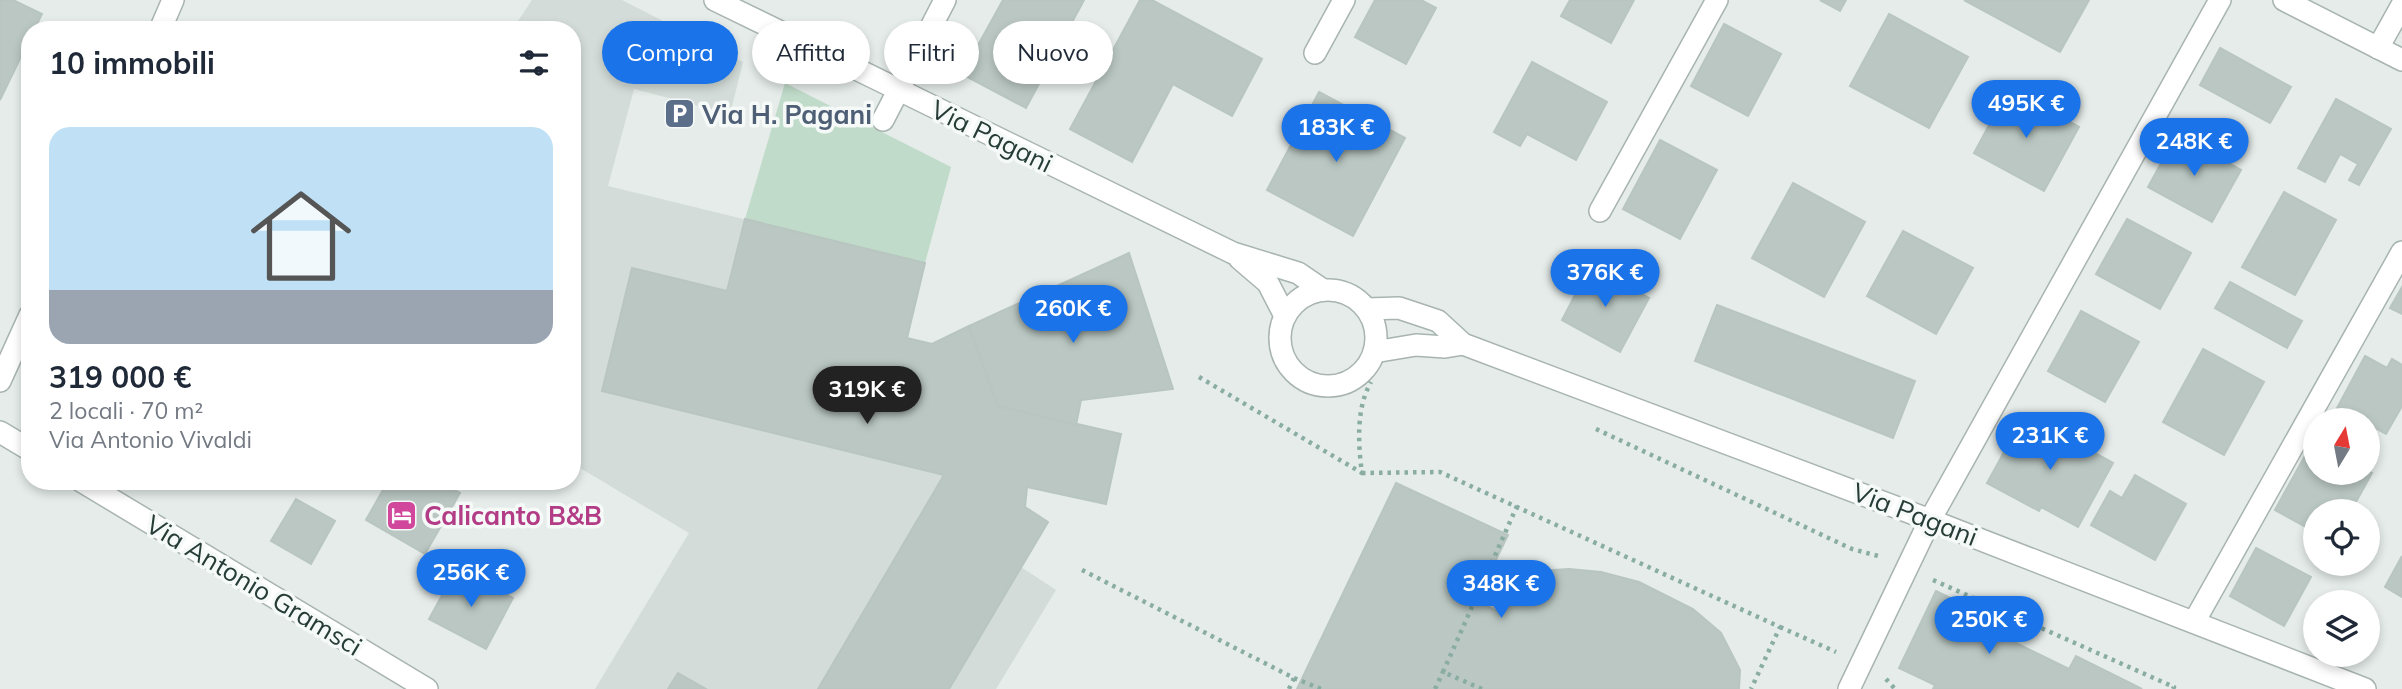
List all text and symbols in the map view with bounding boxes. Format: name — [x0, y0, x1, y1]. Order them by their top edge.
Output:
chip: Compra — [602, 21, 738, 84]
chip: Affitta — [752, 21, 870, 84]
chip: Filtri — [884, 21, 979, 84]
chip: Nuovo — [993, 21, 1113, 84]
text: 10 immobili — [49, 44, 215, 82]
icon: filters — [515, 44, 553, 82]
pin: 495K € — [1969, 80, 2083, 140]
text: 495K € — [1988, 88, 2064, 117]
street label: Via Pagani — [926, 92, 1058, 180]
parking icon: Via H. Pagani — [662, 97, 696, 131]
place label: Via H. Pagani — [701, 98, 872, 131]
pin: 183K € — [1279, 104, 1393, 164]
text: 183K € — [1298, 112, 1374, 141]
pin: 248K € — [2137, 118, 2251, 178]
text: 248K € — [2156, 126, 2232, 155]
icon: home — [238, 173, 364, 299]
pin: 376K € — [1548, 250, 1662, 309]
text: 376K € — [1567, 257, 1643, 286]
pin: 260K € — [1016, 286, 1130, 345]
text: 260K € — [1035, 293, 1111, 322]
text: 319 000 € — [49, 358, 191, 396]
pin: 319K € — [810, 366, 924, 426]
text: 319K € — [829, 374, 905, 403]
text: 2 locali · 70 m² — [49, 396, 203, 425]
north arrow — [2303, 408, 2380, 485]
map controls — [2303, 408, 2380, 667]
pin: 231K € — [1993, 412, 2107, 472]
text: 231K € — [2012, 420, 2088, 449]
text: Via Antonio Vivaldi — [49, 425, 252, 454]
street label: Via Pagani — [1848, 475, 1982, 553]
hotel icon: Calicanto B&B — [384, 498, 418, 532]
place label: Calicanto B&B — [424, 499, 602, 532]
button: locate — [2303, 499, 2380, 576]
street label: Via Antonio Gramsci — [140, 507, 368, 663]
pin: 256K € — [414, 550, 528, 609]
text: 256K € — [433, 557, 509, 586]
pin: 348K € — [1444, 560, 1558, 620]
text: 348K € — [1463, 568, 1539, 597]
button: layers — [2303, 590, 2380, 667]
pin: 250K € — [1932, 596, 2046, 656]
text: 250K € — [1951, 604, 2027, 633]

